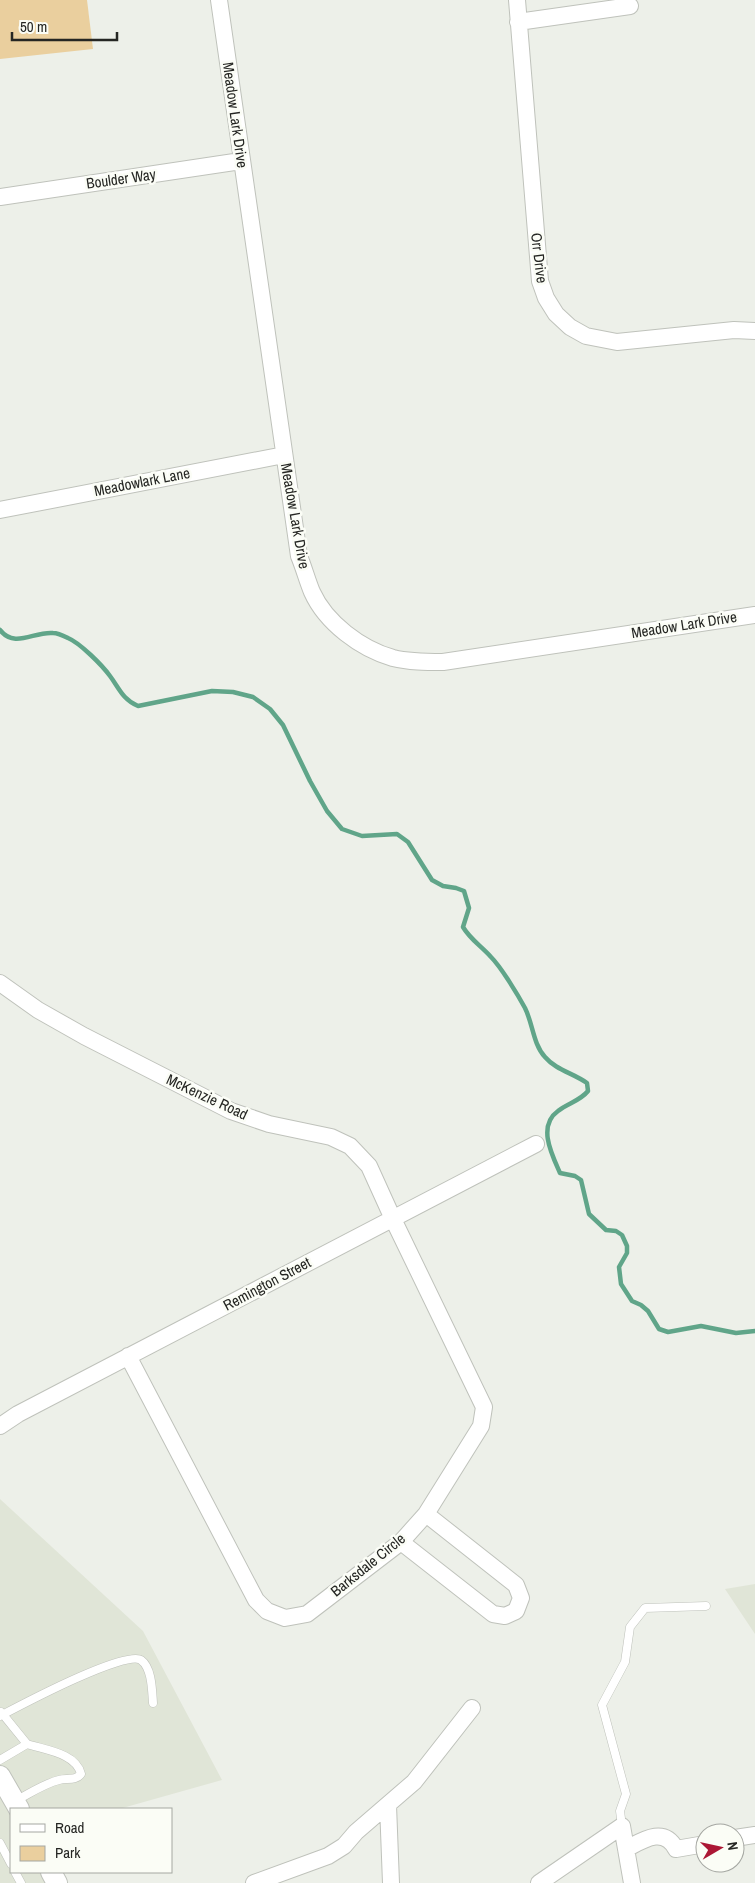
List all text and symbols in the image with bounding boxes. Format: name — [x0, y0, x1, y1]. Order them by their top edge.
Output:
scale bar — [12, 10, 118, 42]
text: 50 m — [20, 16, 47, 37]
street label: Meadow Lark Drive — [218, 61, 253, 169]
street label: Boulder Way — [85, 163, 158, 194]
street label: Orr Drive — [526, 232, 553, 284]
street label: Meadowlark Lane — [92, 462, 192, 501]
street label: Meadow Lark Drive — [276, 462, 315, 570]
street label: Meadow Lark Drive — [630, 606, 738, 643]
street label: McKenzie Road — [163, 1069, 251, 1125]
street label: Remington Street — [219, 1251, 315, 1315]
street label: Barksdale Circle — [326, 1528, 409, 1601]
legend — [10, 1808, 172, 1873]
text: Road — [55, 1817, 84, 1838]
north arrow — [695, 1823, 745, 1873]
text: N — [723, 1840, 742, 1851]
text: Park — [55, 1842, 81, 1863]

